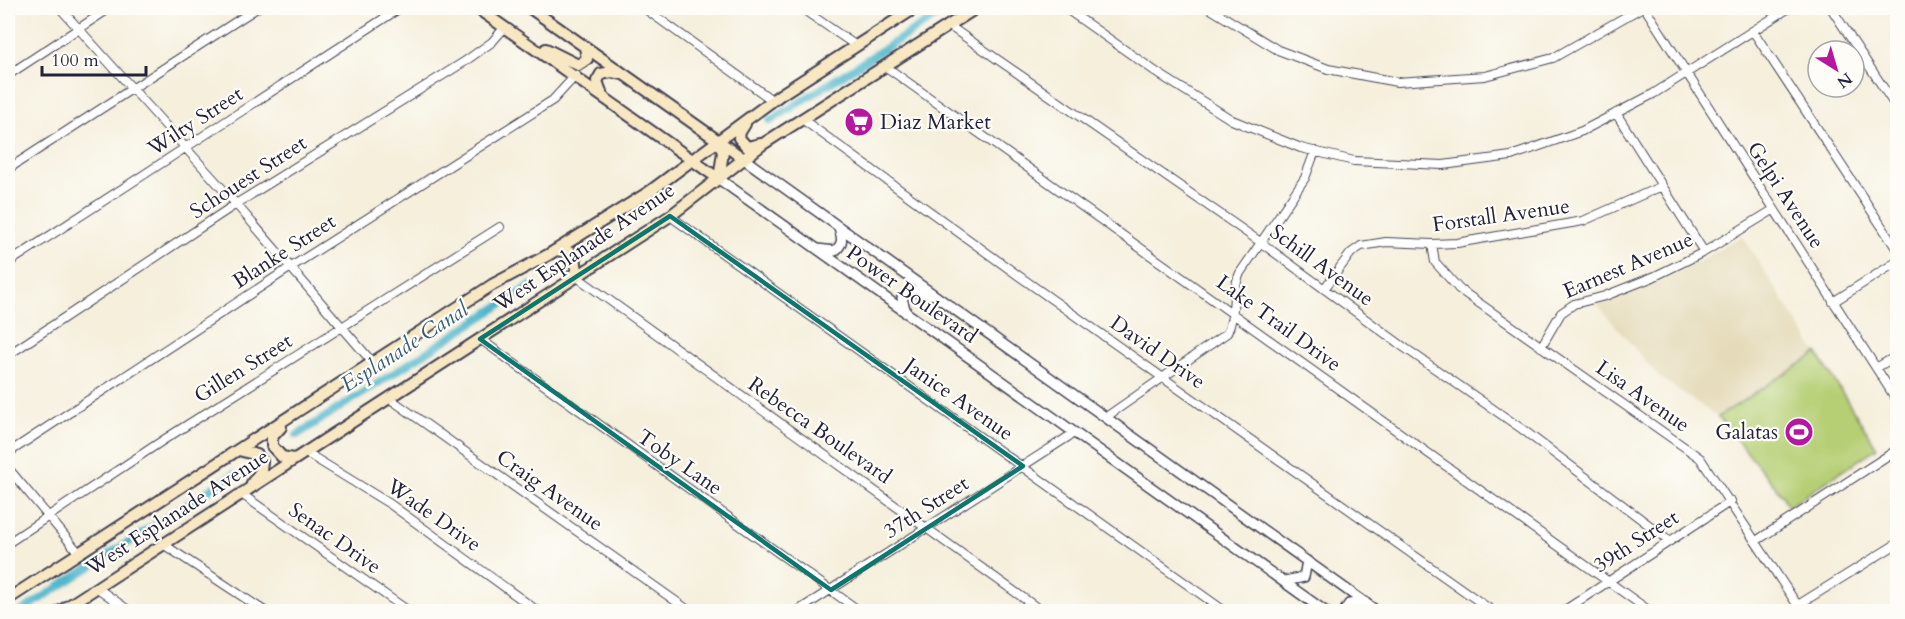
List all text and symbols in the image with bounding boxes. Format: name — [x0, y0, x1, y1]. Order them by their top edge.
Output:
scale bar — [42, 39, 146, 77]
north arrow — [1806, 39, 1866, 99]
text: 100 m — [51, 48, 99, 73]
text: N — [1832, 67, 1857, 93]
street label: Wilty Street — [141, 80, 249, 164]
supermarket icon: Diaz Market — [843, 106, 875, 138]
place label: Diaz Market — [880, 108, 991, 137]
street label: Schouest Street — [184, 129, 313, 226]
street label: Gelpi Avenue — [1740, 136, 1831, 254]
street label: West Esplanade Avenue — [487, 176, 681, 320]
street label: Forstall Avenue — [1431, 192, 1571, 239]
street label: Blanke Street — [227, 207, 342, 296]
street label: Schill Avenue — [1264, 218, 1380, 313]
street label: Earnest Avenue — [1559, 225, 1698, 306]
street label: Power Boulevard — [840, 238, 983, 350]
street label: Lake Trail Drive — [1210, 268, 1347, 379]
water label: Esplanade Canal — [335, 294, 475, 399]
street label: David Drive — [1104, 309, 1211, 396]
street label: Gillen Street — [189, 327, 298, 410]
street label: Janice Avenue — [896, 349, 1019, 448]
street label: Lisa Avenue — [1590, 353, 1695, 439]
street label: Rebecca Boulevard — [742, 370, 897, 491]
sports icon: Galatas — [1783, 416, 1815, 448]
place label: Galatas — [1715, 418, 1778, 447]
street label: Toby Lane — [631, 422, 728, 502]
street label: West Esplanade Avenue — [79, 442, 275, 583]
street label: Craig Avenue — [491, 443, 609, 538]
street label: 37th Street — [878, 469, 975, 546]
street label: Wade Drive — [380, 472, 487, 559]
street label: Senac Drive — [283, 496, 387, 581]
street label: 39th Street — [1588, 503, 1685, 580]

